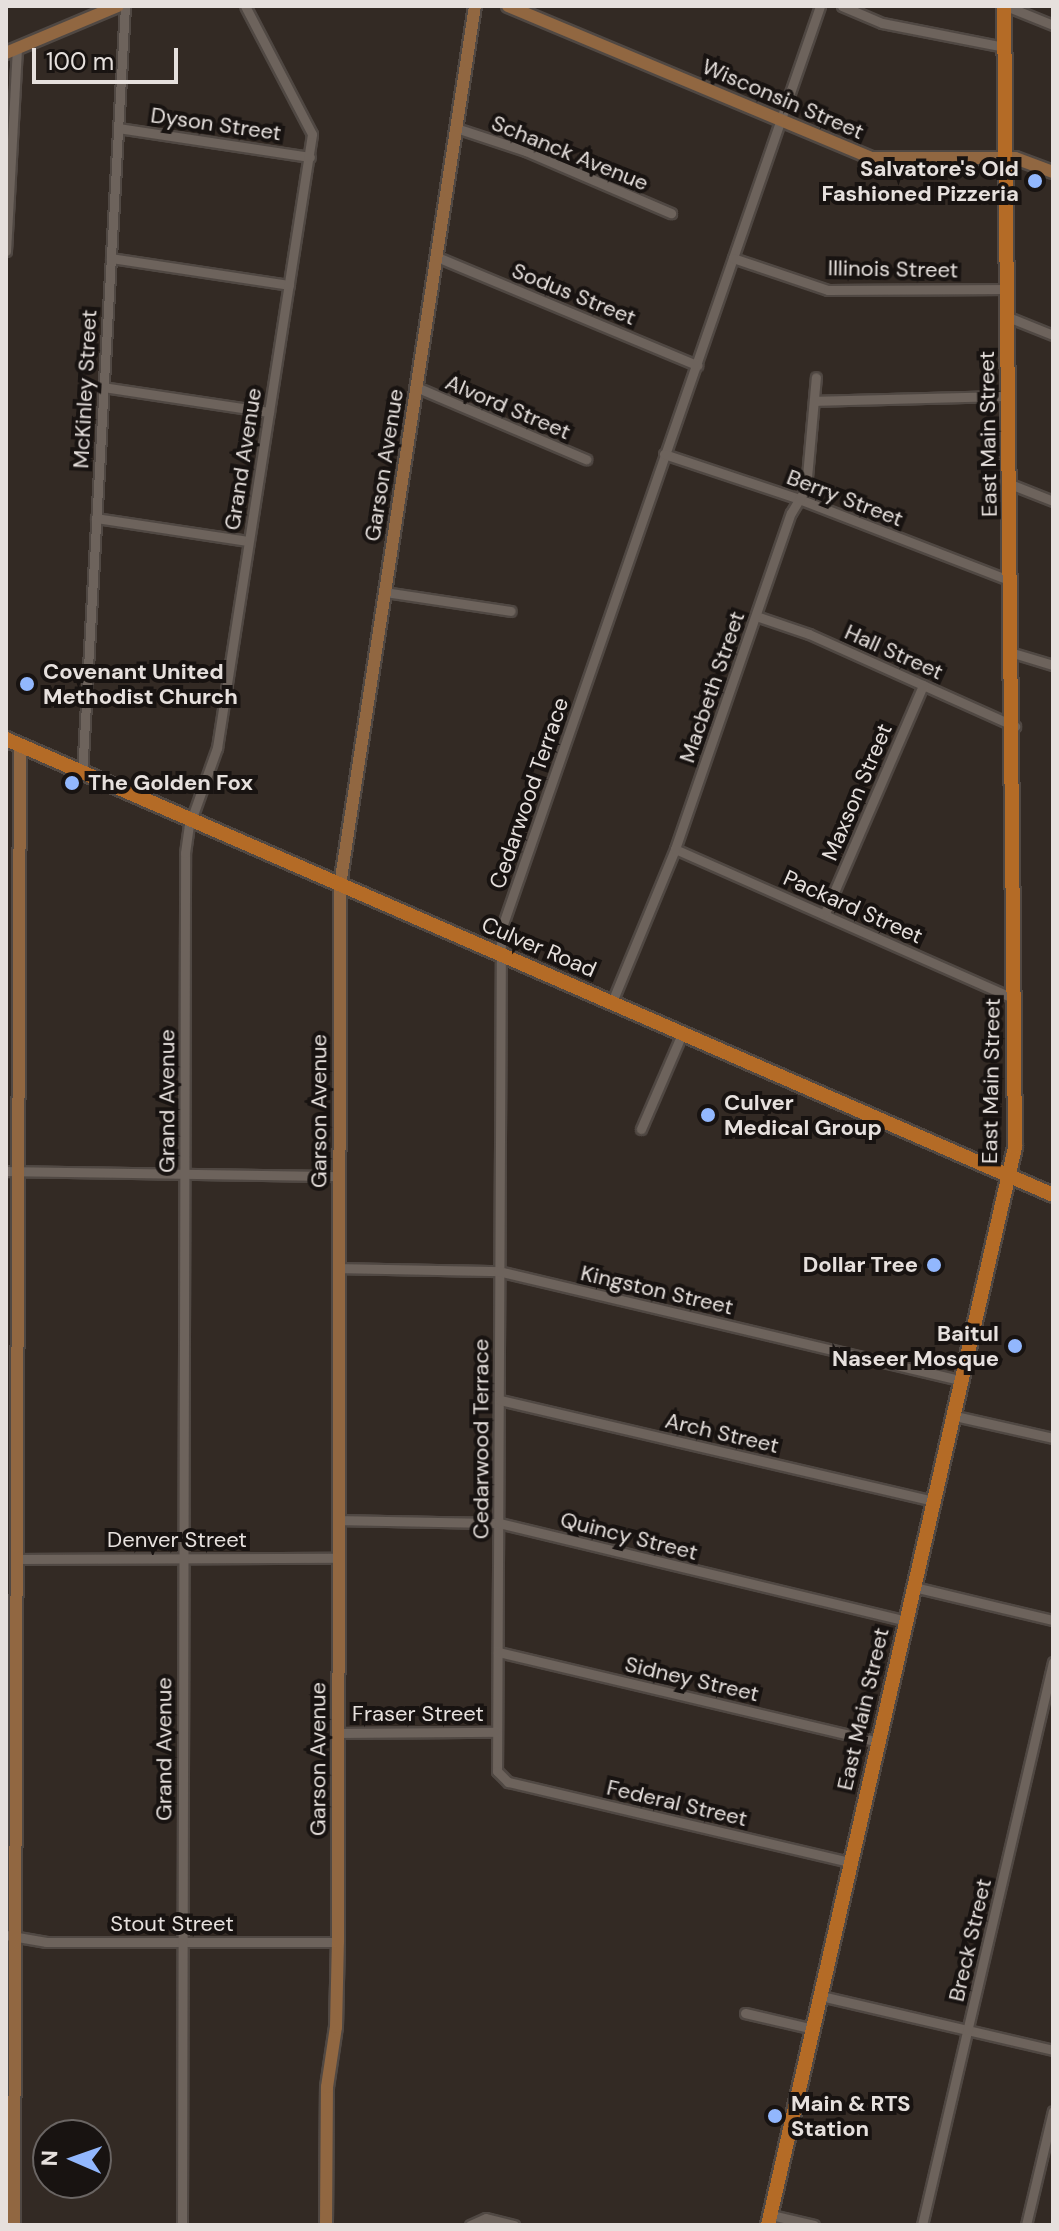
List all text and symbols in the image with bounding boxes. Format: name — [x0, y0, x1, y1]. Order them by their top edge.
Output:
scale bar — [36, 32, 182, 82]
text: 100 m — [46, 46, 114, 77]
street label: Wisconsin Street — [698, 53, 868, 145]
street label: Dyson Street — [149, 102, 283, 146]
street label: Schanck Avenue — [488, 110, 652, 196]
place label: Salvatore's Old Fashioned Pizzeria — [821, 155, 1019, 206]
marker: Salvatore's Old Fashioned Pizzeria — [1026, 172, 1044, 190]
street label: Illinois Street — [828, 255, 958, 283]
street label: Sodus Street — [508, 257, 640, 331]
street label: McKinley Street — [68, 309, 102, 469]
street label: East Main Street — [973, 351, 1003, 517]
street label: Alvord Street — [441, 369, 575, 445]
street label: Grand Avenue — [219, 386, 267, 532]
street label: Garson Avenue — [359, 387, 409, 543]
street label: Berry Street — [783, 464, 907, 532]
street label: Macbeth Street — [674, 608, 750, 766]
street label: Hall Street — [841, 619, 947, 685]
place label: Covenant United Methodist Church — [43, 658, 238, 710]
marker: Covenant United Methodist Church — [18, 675, 36, 693]
street label: Cedarwood Terrace — [484, 694, 574, 892]
street label: Maxson Street — [816, 720, 898, 864]
place label: The Golden Fox — [88, 770, 253, 796]
marker: The Golden Fox — [63, 774, 81, 792]
street label: Packard Street — [779, 865, 927, 949]
street label: Culver Road — [478, 911, 600, 983]
street label: East Main Street — [976, 998, 1006, 1164]
street label: Grand Avenue — [154, 1029, 180, 1173]
street label: Garson Avenue — [306, 1034, 332, 1188]
place label: Culver Medical Group — [724, 1089, 882, 1140]
marker: Culver Medical Group — [699, 1106, 717, 1124]
place label: Dollar Tree — [803, 1252, 918, 1278]
marker: Dollar Tree — [925, 1256, 943, 1274]
street label: Kingston Street — [578, 1260, 736, 1320]
place label: Baitul Naseer Mosque — [832, 1320, 999, 1372]
marker: Baitul Naseer Mosque — [1006, 1337, 1024, 1355]
street label: Cedarwood Terrace — [468, 1339, 494, 1539]
street label: Arch Street — [663, 1407, 781, 1459]
street label: Quincy Street — [558, 1506, 700, 1566]
street label: Denver Street — [107, 1527, 247, 1553]
street label: East Main Street — [831, 1625, 895, 1793]
street label: Sidney Street — [622, 1651, 762, 1707]
street label: Grand Avenue — [151, 1677, 177, 1821]
street label: Garson Avenue — [305, 1682, 331, 1836]
street label: Fraser Street — [352, 1701, 484, 1727]
street label: Federal Street — [604, 1774, 750, 1832]
street label: Breck Street — [943, 1876, 997, 2004]
street label: Stout Street — [110, 1911, 234, 1937]
place label: Main & RTS Station — [791, 2090, 911, 2142]
marker: Main & RTS Station — [766, 2107, 784, 2125]
north arrow — [32, 2119, 112, 2199]
text: N — [35, 2150, 64, 2167]

